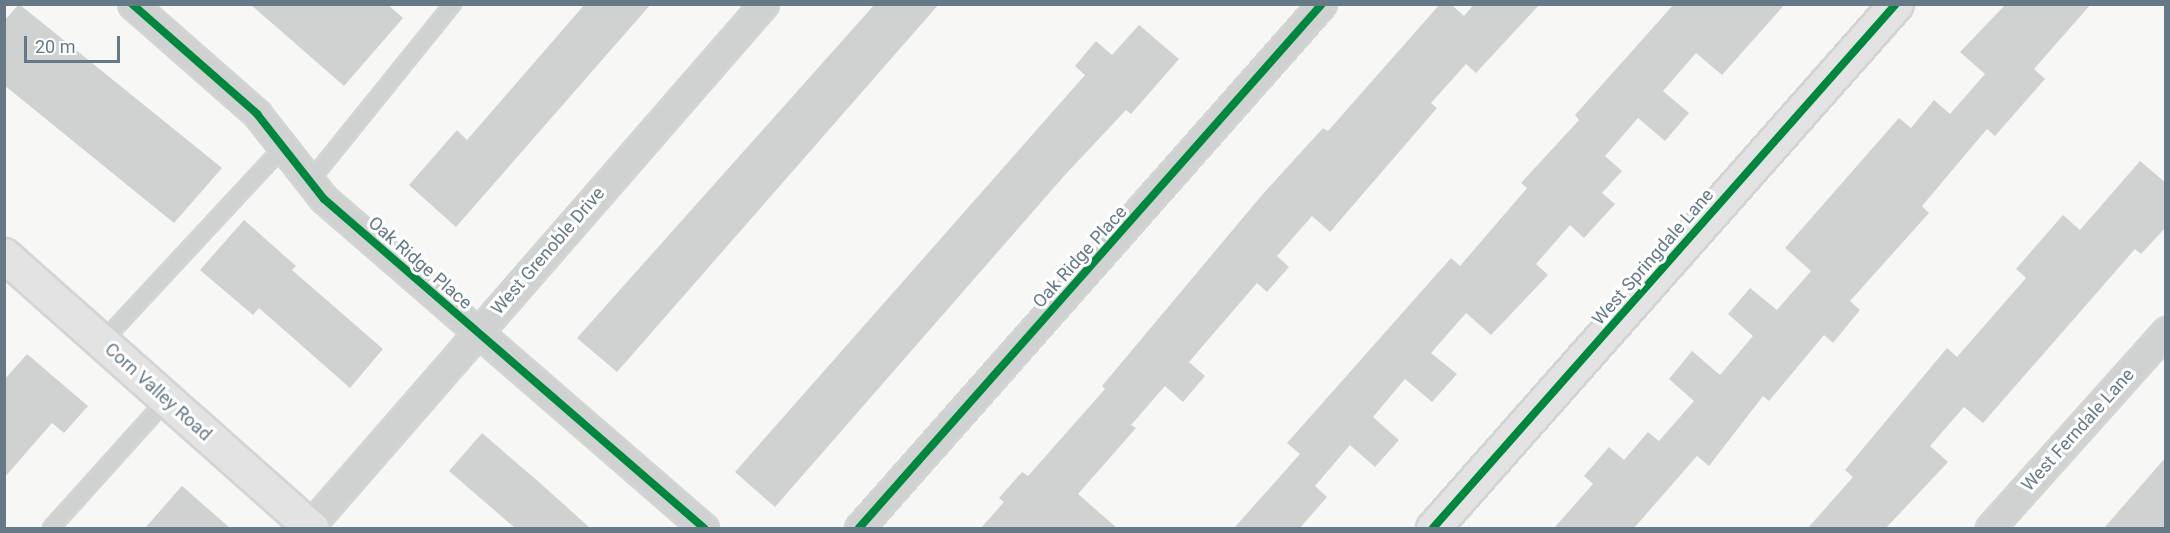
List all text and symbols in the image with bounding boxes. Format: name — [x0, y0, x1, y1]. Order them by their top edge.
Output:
scale bar — [27, 24, 123, 62]
text: 20 m — [35, 36, 75, 57]
street label: West Grenoble Drive — [487, 183, 609, 319]
street label: West Springdale Lane — [1588, 184, 1718, 330]
street label: Oak Ridge Place — [1028, 201, 1132, 313]
street label: Oak Ridge Place — [364, 212, 476, 314]
street label: Corn Valley Road — [100, 339, 216, 445]
street label: West Ferndale Lane — [2017, 364, 2139, 496]

